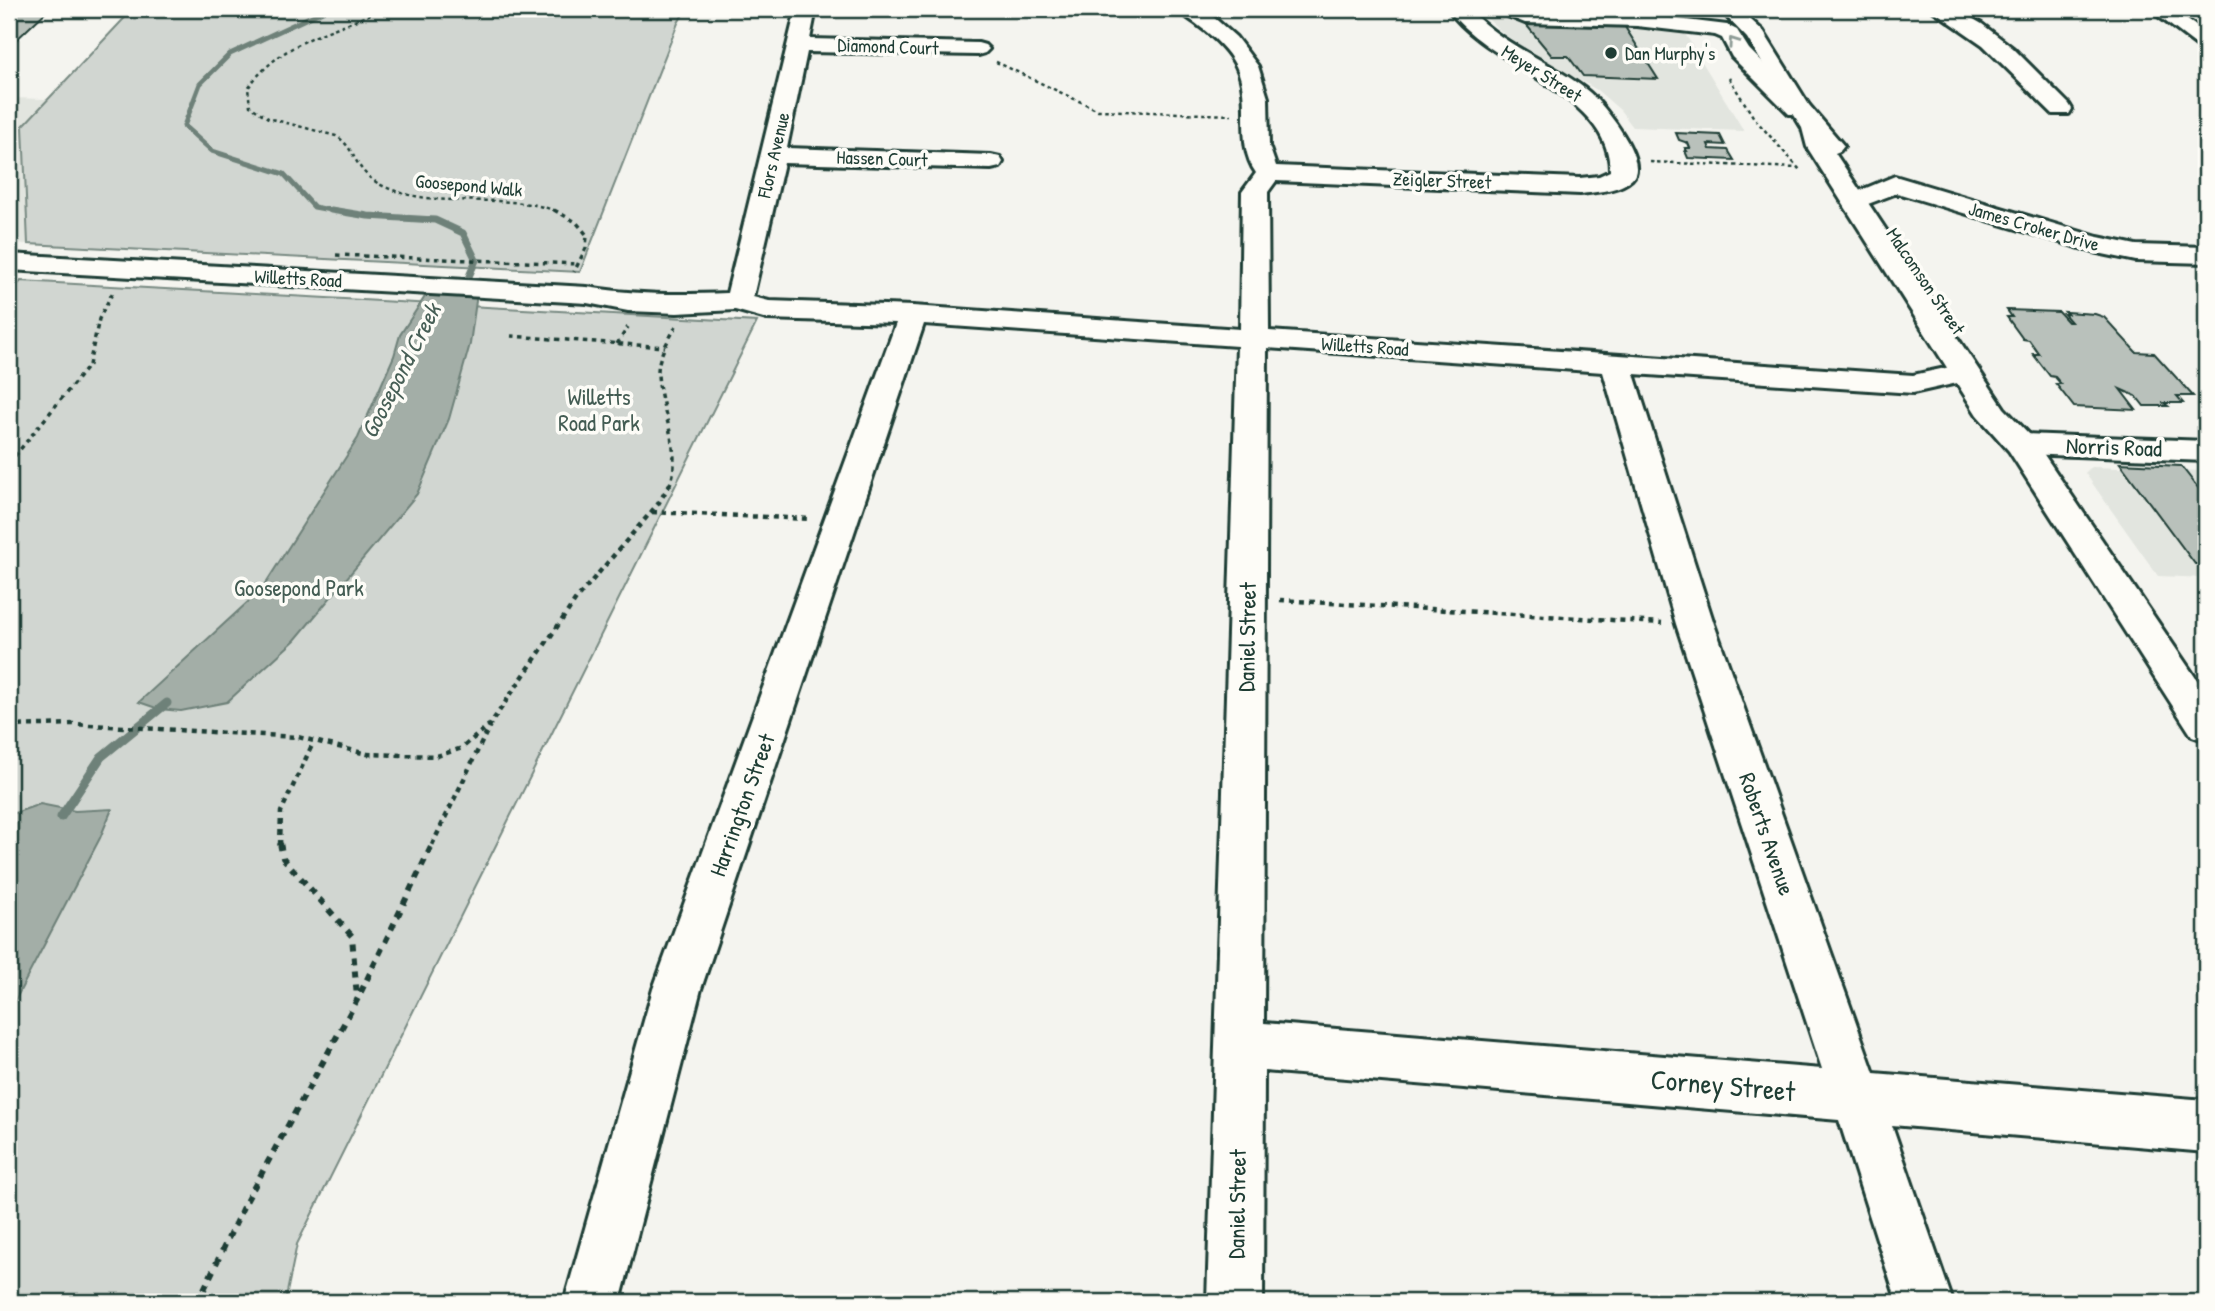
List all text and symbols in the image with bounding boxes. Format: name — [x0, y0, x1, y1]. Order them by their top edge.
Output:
street label: Diamond Court — [837, 31, 939, 61]
one-way arrow — [1729, 37, 1742, 50]
street label: Meyer Street — [1497, 38, 1588, 108]
place label: Dan Murphy's — [1625, 40, 1715, 66]
marker: Dan Murphy's — [1603, 45, 1619, 61]
street label: Flors Avenue — [750, 109, 796, 201]
street label: Hassen Court — [836, 143, 928, 173]
street label: Zeigler Street — [1392, 165, 1492, 195]
street label: Goosepond Walk — [414, 167, 524, 203]
street label: James Croker Drive — [1966, 195, 2103, 257]
street label: Malcomson Street — [1881, 222, 1972, 340]
street label: Willetts Road — [254, 263, 343, 293]
water label: Goosepond Creek — [353, 296, 449, 444]
street label: Willetts Road — [1320, 330, 1410, 362]
park label: Willetts Road Park — [558, 381, 640, 438]
street label: Norris Road — [2065, 429, 2163, 464]
park label: Goosepond Park — [234, 572, 364, 603]
street label: Daniel Street — [1230, 581, 1263, 692]
street label: Harrington Street — [701, 728, 782, 880]
street label: Roberts Avenue — [1732, 768, 1803, 899]
street label: Corney Street — [1649, 1060, 1797, 1110]
street label: Daniel Street — [1220, 1148, 1253, 1259]

